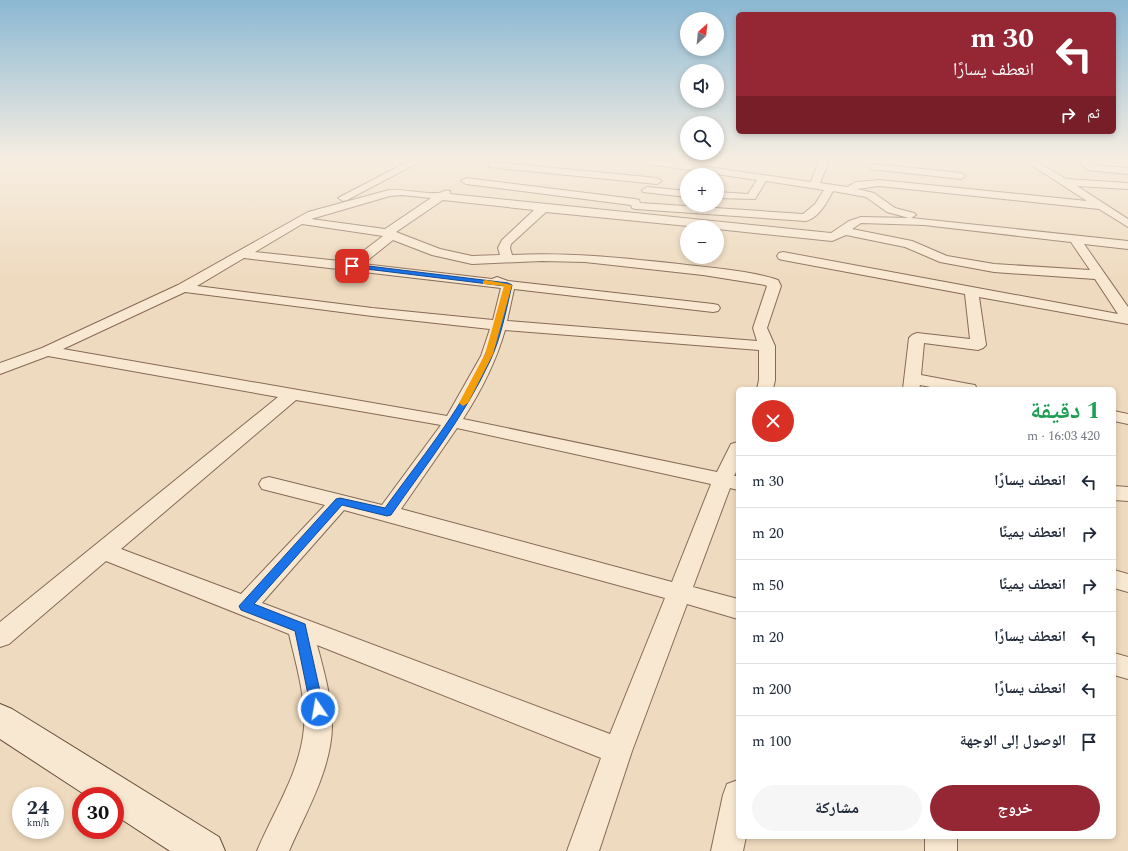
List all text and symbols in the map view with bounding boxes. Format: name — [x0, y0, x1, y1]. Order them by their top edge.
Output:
north arrow — [680, 12, 724, 56]
map controls — [680, 12, 724, 264]
text: 30 m — [970, 17, 1034, 60]
icon: left — [1048, 28, 1100, 80]
text: انعطف يسارًا — [953, 56, 1034, 83]
button: sound — [680, 64, 724, 108]
text: ثم — [1087, 102, 1100, 125]
icon: right — [1057, 104, 1079, 126]
button: search — [680, 116, 724, 160]
button: + — [680, 168, 724, 212]
button: − — [680, 220, 724, 264]
pin — [335, 249, 369, 283]
icon: arrive — [341, 255, 363, 277]
text: 1 دقيقة — [1030, 393, 1100, 429]
button: close — [752, 400, 794, 442]
text: 420 m · 16:03 — [1027, 426, 1100, 446]
text: انعطف يسارًا — [994, 469, 1066, 492]
text: 30 m — [752, 470, 784, 493]
icon: left — [1078, 471, 1100, 493]
text: انعطف يمينًا — [999, 521, 1066, 544]
text: 20 m — [752, 522, 784, 545]
icon: right — [1078, 523, 1100, 545]
text: انعطف يمينًا — [999, 573, 1066, 596]
text: 50 m — [752, 574, 784, 597]
icon: right — [1078, 575, 1100, 597]
text: انعطف يسارًا — [994, 625, 1066, 648]
text: 20 m — [752, 626, 784, 649]
icon: left — [1078, 627, 1100, 649]
text: انعطف يسارًا — [994, 677, 1066, 700]
text: 200 m — [752, 678, 791, 701]
icon: left — [1078, 679, 1100, 701]
position arrow — [297, 688, 339, 730]
text: الوصول إلى الوجهة — [960, 729, 1066, 752]
text: 100 m — [752, 730, 791, 753]
icon: arrive — [1078, 731, 1100, 753]
button: مشاركة — [752, 785, 922, 831]
button: خروج — [930, 785, 1100, 831]
speed limit sign: 30 — [72, 787, 124, 839]
text: 24 — [27, 793, 49, 823]
text: km/h — [27, 815, 49, 831]

